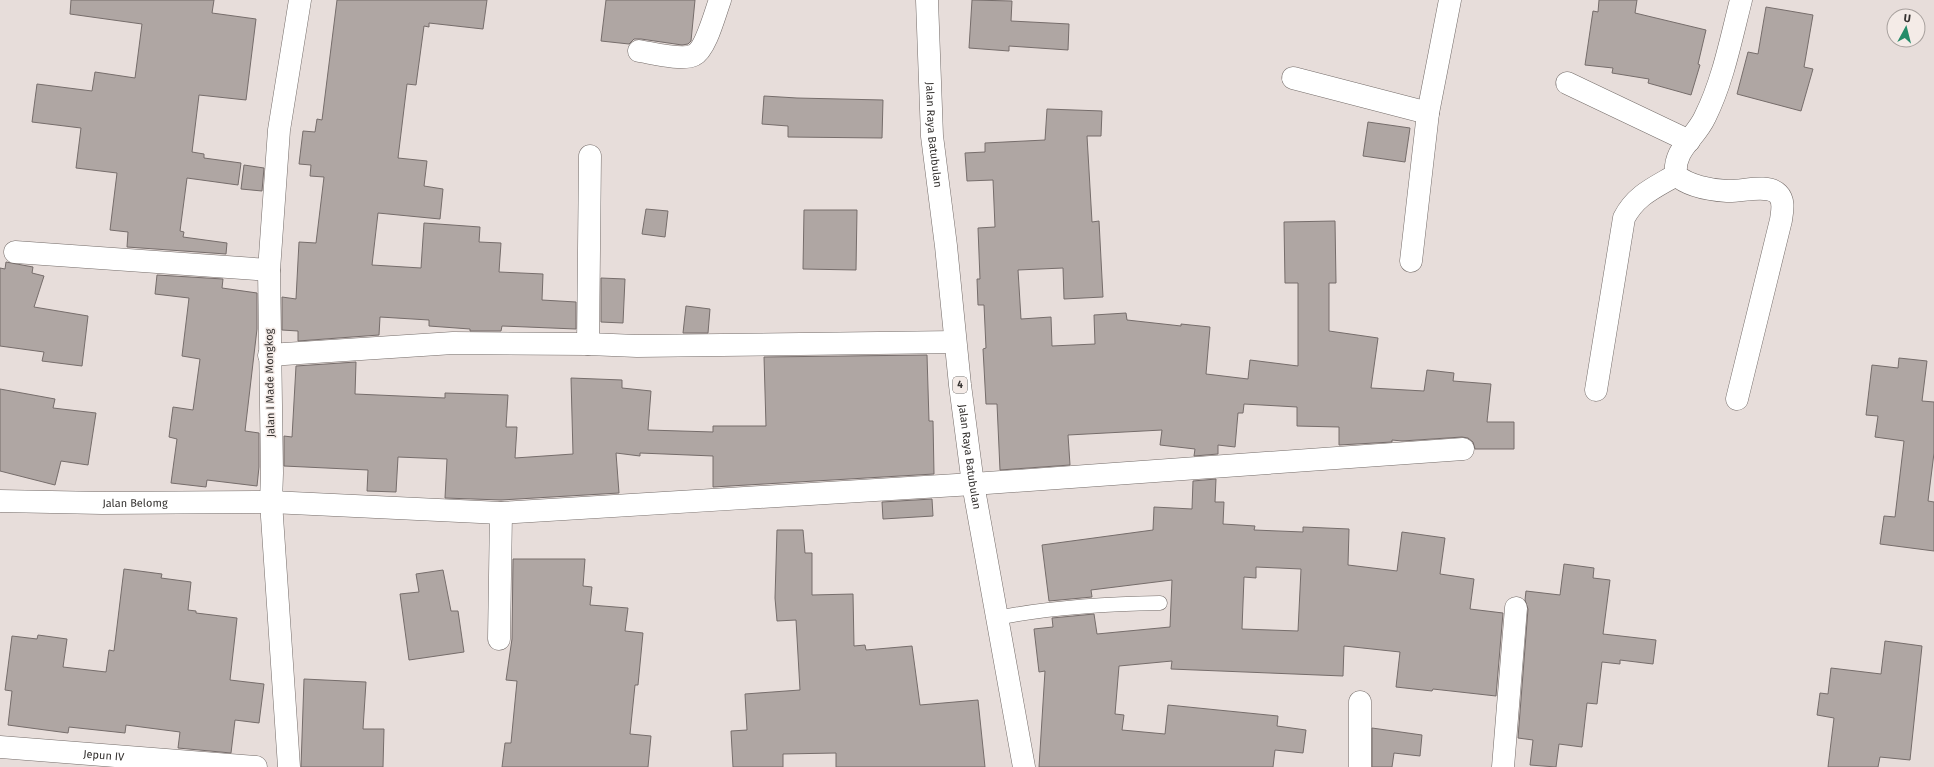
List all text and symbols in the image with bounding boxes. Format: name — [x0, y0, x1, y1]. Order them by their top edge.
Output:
north arrow — [1886, 8, 1926, 48]
text: U — [1903, 12, 1912, 25]
street label: Jalan Raya Batubulan — [924, 82, 945, 188]
street label: Jalan I Made Mongkog — [263, 328, 277, 437]
road number: 4 — [953, 377, 967, 393]
street label: Jalan Raya Batubulan — [956, 403, 984, 510]
street label: Jalan Belomg — [102, 496, 168, 509]
street label: Jepun IV — [83, 747, 126, 763]

